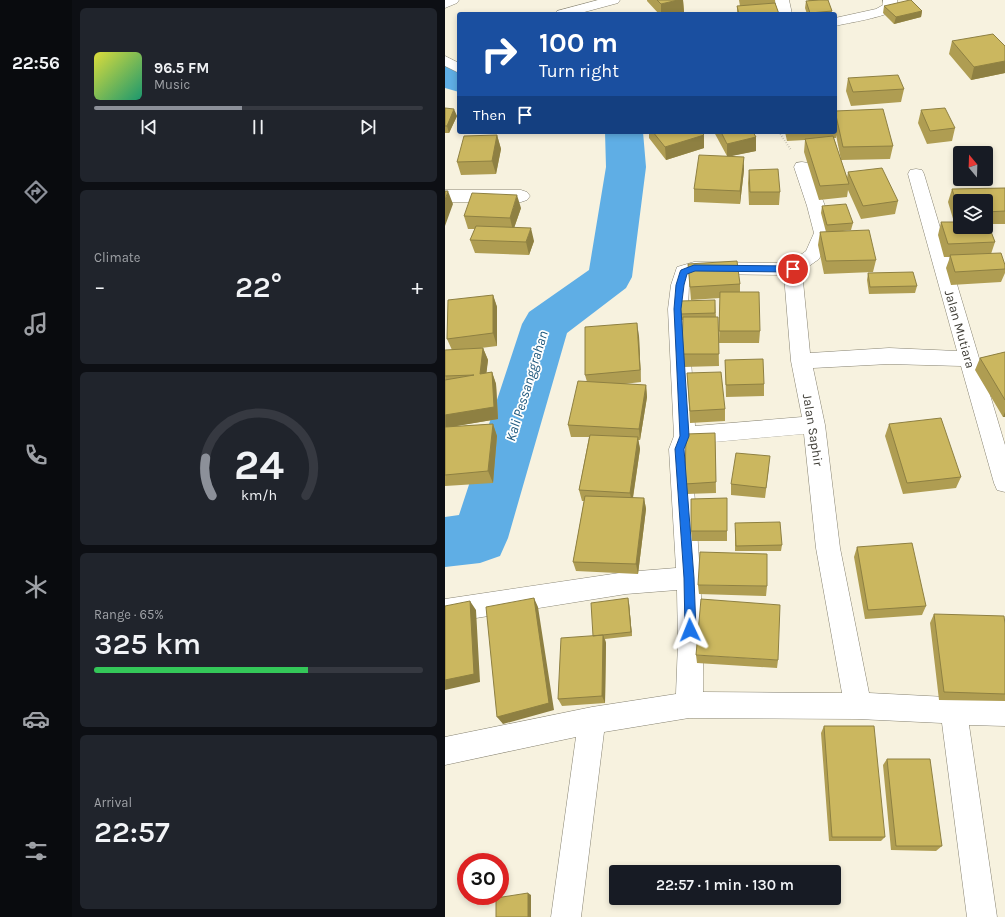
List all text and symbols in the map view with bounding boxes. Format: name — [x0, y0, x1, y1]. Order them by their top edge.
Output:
text: 100 m — [539, 26, 618, 59]
icon: right — [473, 28, 525, 80]
text: 22:56 — [12, 52, 60, 74]
text: 96.5 FM — [154, 59, 209, 77]
text: Turn right — [539, 60, 619, 82]
text: Music — [154, 77, 190, 92]
icon: arrive — [514, 104, 536, 126]
text: Then — [473, 106, 506, 124]
icon: previous — [138, 116, 160, 138]
icon: pause — [247, 116, 269, 138]
icon: next — [357, 116, 379, 138]
north arrow — [953, 146, 993, 186]
map controls — [953, 146, 993, 234]
icon: directions — [22, 178, 50, 206]
button: layers — [953, 194, 993, 234]
text: Climate — [94, 250, 140, 265]
pin — [776, 252, 810, 286]
icon: arrive — [782, 258, 804, 280]
text: 22° — [235, 269, 282, 305]
text: − — [94, 274, 106, 300]
text: + — [411, 274, 423, 300]
street label: Jalan Mutiara — [942, 288, 978, 370]
icon: music — [22, 310, 50, 338]
water label: Kali Pessanggrahan — [502, 329, 552, 443]
street label: Jalan Saphir — [800, 393, 826, 468]
icon: phone — [22, 441, 50, 469]
text: 24 — [234, 441, 284, 489]
text: km/h — [240, 487, 277, 504]
icon: climate — [22, 573, 50, 601]
text: Range · 65% — [94, 607, 164, 622]
position arrow — [669, 609, 711, 651]
text: 325 km — [94, 626, 201, 662]
icon: car — [22, 705, 50, 733]
text: Arrival — [94, 795, 132, 810]
text: 22:57 — [94, 814, 170, 850]
icon: filters — [22, 837, 50, 865]
speed limit sign: 30 — [457, 853, 509, 905]
text: 22:57 · 1 min · 130 m — [656, 876, 794, 894]

